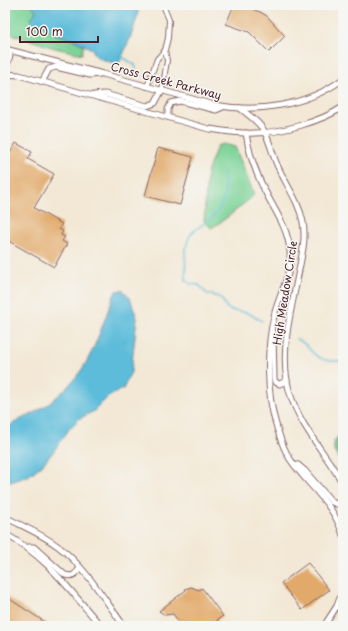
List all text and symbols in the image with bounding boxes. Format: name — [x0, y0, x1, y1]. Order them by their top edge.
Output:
scale bar — [20, 18, 98, 44]
text: 100 m — [26, 22, 63, 40]
street label: Cross Creek Parkway — [109, 58, 223, 103]
street label: High Meadow Circle — [268, 239, 301, 346]

